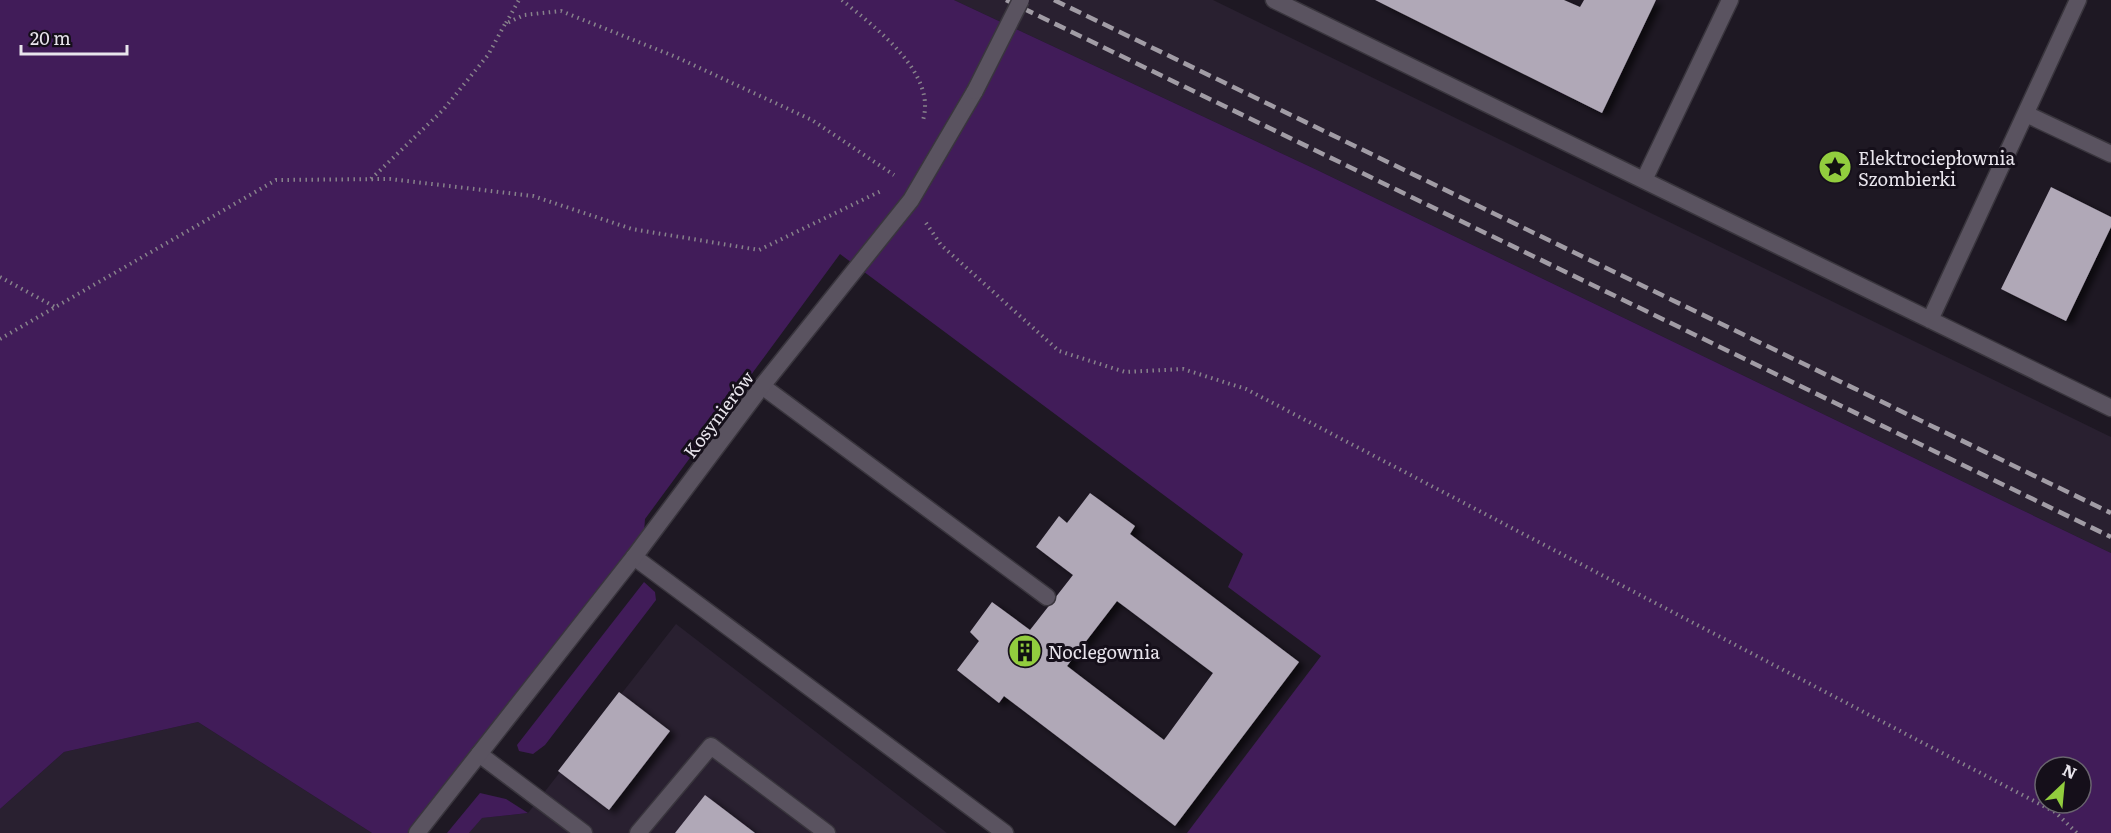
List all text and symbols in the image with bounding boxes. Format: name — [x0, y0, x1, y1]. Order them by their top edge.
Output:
scale bar — [21, 18, 128, 56]
text: 20 m — [30, 24, 71, 51]
place label: Elektrociepłownia Szombierki — [1858, 144, 2016, 192]
place icon: Elektrociepłownia Szombierki — [1817, 149, 1853, 185]
street label: Kosynierów — [676, 364, 760, 463]
building icon: Noclegownia — [1007, 633, 1043, 669]
place label: Noclegownia — [1048, 638, 1160, 665]
north arrow — [2033, 755, 2093, 815]
text: N — [2059, 757, 2081, 784]

